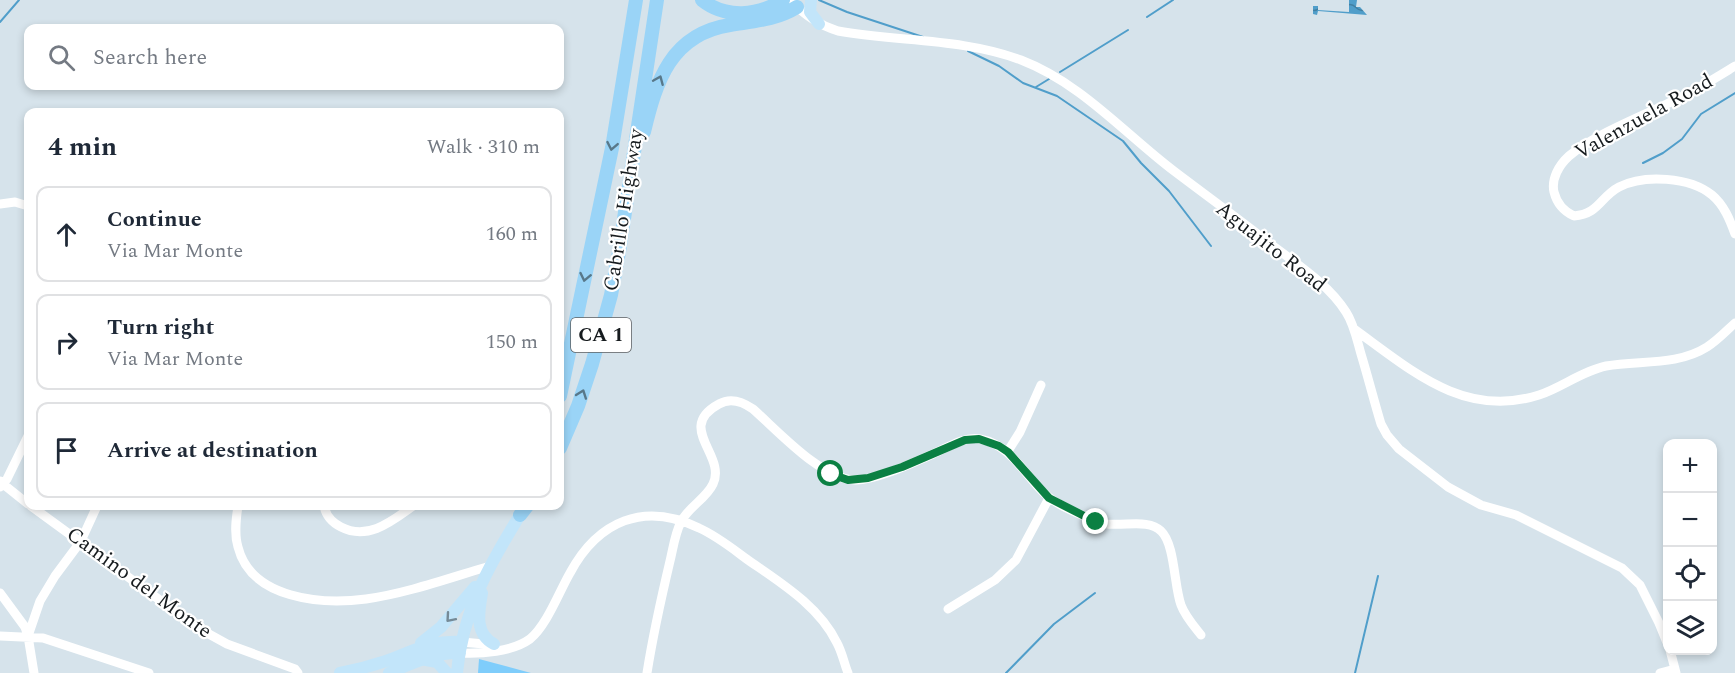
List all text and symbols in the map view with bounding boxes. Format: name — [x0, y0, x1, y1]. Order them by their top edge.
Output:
search box — [24, 24, 564, 90]
icon: search — [45, 41, 78, 74]
text: Search here — [93, 41, 207, 74]
street label: Valenzuela Road — [1569, 66, 1719, 168]
one-way arrow — [652, 76, 664, 87]
street label: Cabrillo Highway — [595, 126, 653, 293]
text: 4 min — [48, 127, 117, 167]
text: Walk · 310 m — [427, 132, 540, 162]
one-way arrow — [606, 140, 619, 150]
street label: Aguajito Road — [1209, 193, 1333, 301]
text: Continue — [107, 203, 202, 236]
icon: ahead — [50, 218, 83, 251]
text: 160 m — [486, 219, 538, 249]
text: Via Mar Monte — [107, 236, 243, 266]
one-way arrow — [579, 271, 592, 281]
text: Turn right — [107, 311, 214, 344]
road number: CA 1 — [571, 318, 631, 352]
icon: right — [50, 326, 83, 359]
text: 150 m — [486, 327, 538, 357]
text: Via Mar Monte — [107, 344, 243, 374]
one-way arrow — [574, 389, 587, 400]
icon: arrive — [50, 434, 83, 467]
text: Arrive at destination — [107, 434, 318, 467]
map controls — [1663, 439, 1717, 655]
button: + — [1663, 439, 1717, 493]
route start — [817, 460, 843, 486]
button: − — [1663, 493, 1717, 547]
route end — [1082, 508, 1108, 534]
street label: Camino del Monte — [59, 519, 219, 647]
button: locate — [1663, 547, 1717, 601]
button: layers — [1663, 601, 1717, 655]
one-way arrow — [446, 611, 457, 622]

